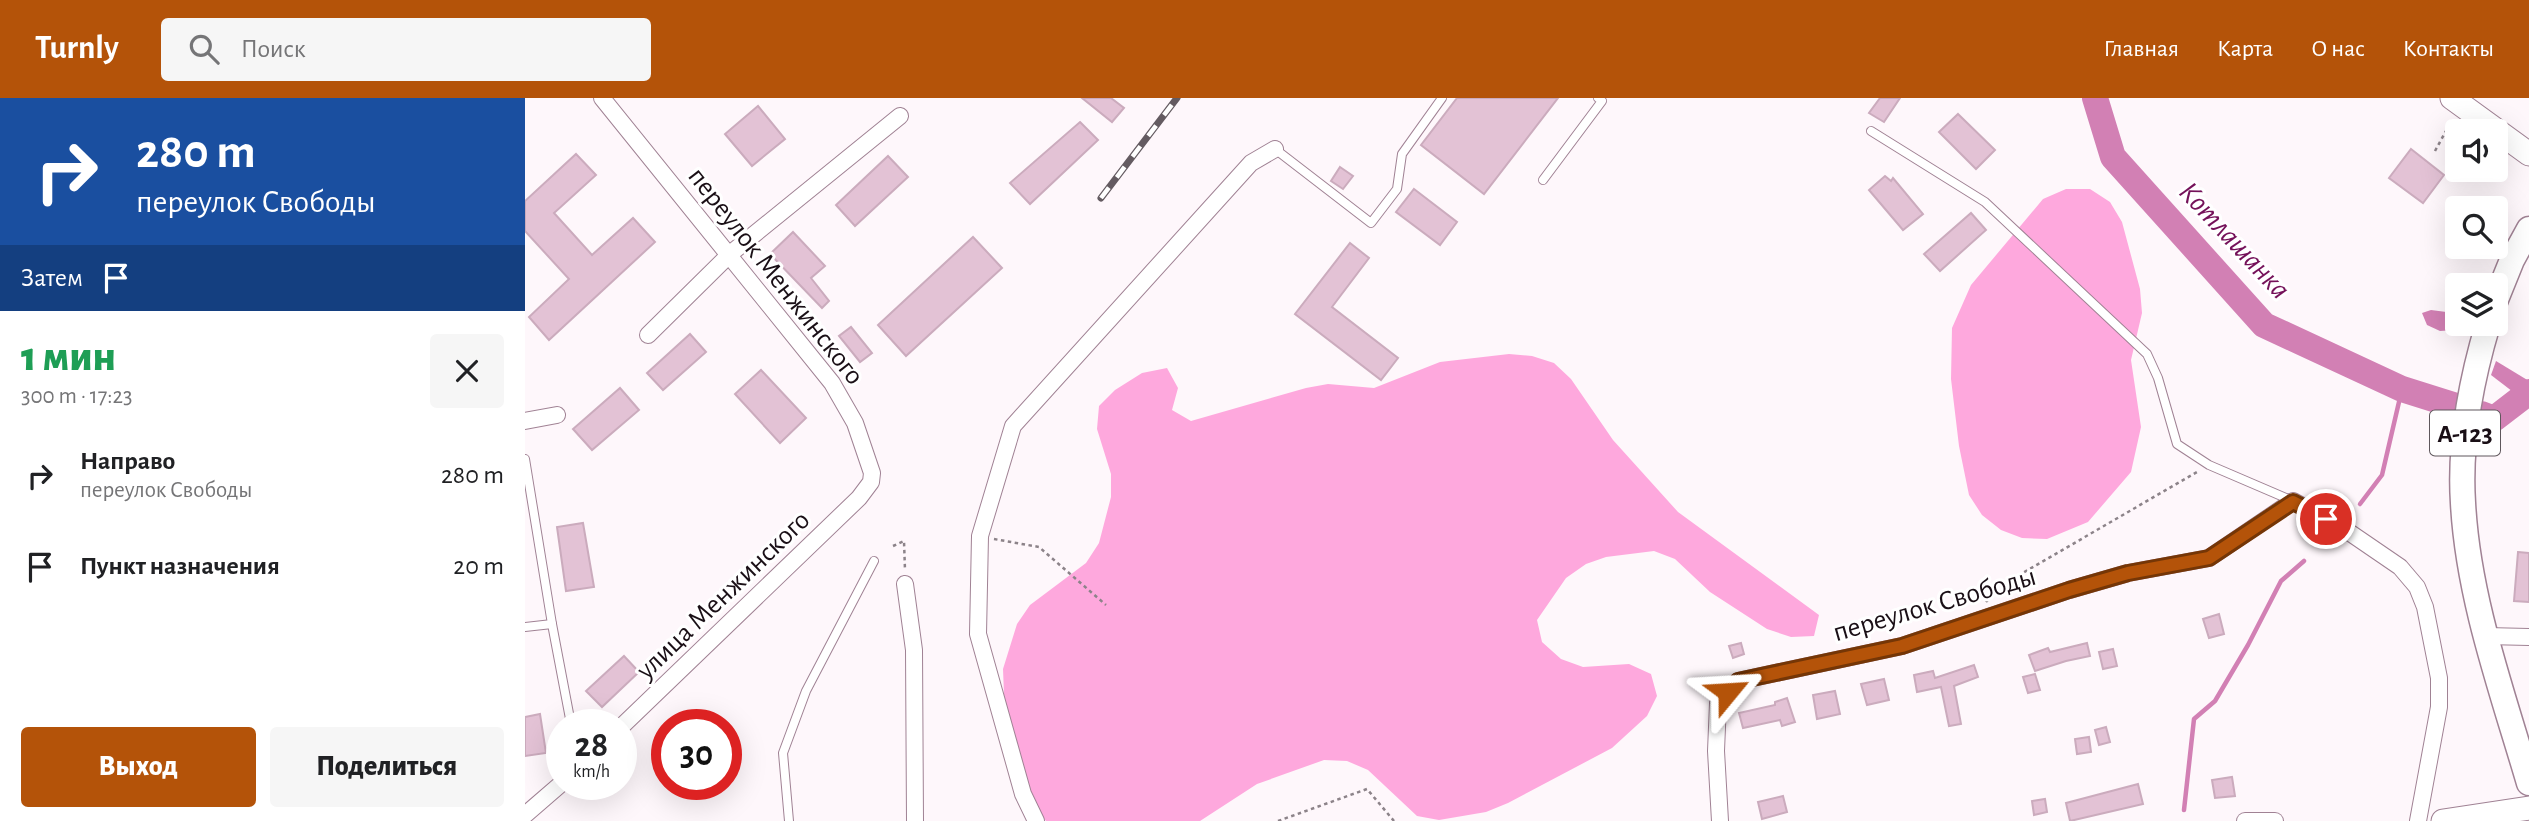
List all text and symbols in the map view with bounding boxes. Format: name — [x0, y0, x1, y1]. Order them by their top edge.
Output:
search box — [161, 18, 651, 81]
icon: search — [185, 30, 223, 68]
text: Turnly — [35, 32, 119, 65]
text: Поиск — [241, 36, 306, 62]
text: Главная — [2104, 37, 2179, 61]
text: Карта — [2217, 37, 2273, 61]
text: О нас — [2311, 37, 2365, 61]
text: Контакты — [2403, 37, 2494, 61]
map controls — [2445, 119, 2508, 336]
button: sound — [2445, 119, 2508, 182]
icon: right — [21, 126, 112, 217]
text: 280 m — [136, 128, 256, 177]
street label: переулок Менжинского — [682, 162, 869, 390]
water label: Котлашанка — [2173, 177, 2296, 305]
text: переулок Свободы — [136, 186, 376, 218]
button: search — [2445, 196, 2508, 259]
icon: arrive — [97, 259, 135, 297]
text: Затем — [21, 265, 83, 291]
button: layers — [2445, 273, 2508, 336]
button: close — [430, 334, 504, 408]
text: 1 мин — [21, 336, 116, 378]
text: 300 m · 17:23 — [21, 385, 133, 408]
road number: А-123 — [2430, 410, 2500, 456]
text: Направо — [80, 448, 175, 474]
icon: right — [21, 457, 59, 495]
text: 280 m — [441, 462, 504, 488]
text: переулок Свободы — [80, 479, 252, 502]
pin — [2296, 489, 2356, 549]
icon: arrive — [2307, 500, 2345, 538]
street label: улица Менжинского — [631, 506, 815, 686]
icon: arrive — [21, 548, 59, 586]
text: Пункт назначения — [80, 553, 280, 579]
text: 20 m — [453, 553, 504, 579]
street label: переулок Свободы — [1830, 563, 2039, 647]
position arrow — [1691, 655, 1765, 729]
speed limit sign: 30 — [651, 709, 742, 800]
button: Выход — [21, 727, 256, 807]
button: Поделиться — [270, 727, 504, 807]
text: 28 — [575, 728, 608, 763]
text: km/h — [573, 763, 610, 781]

